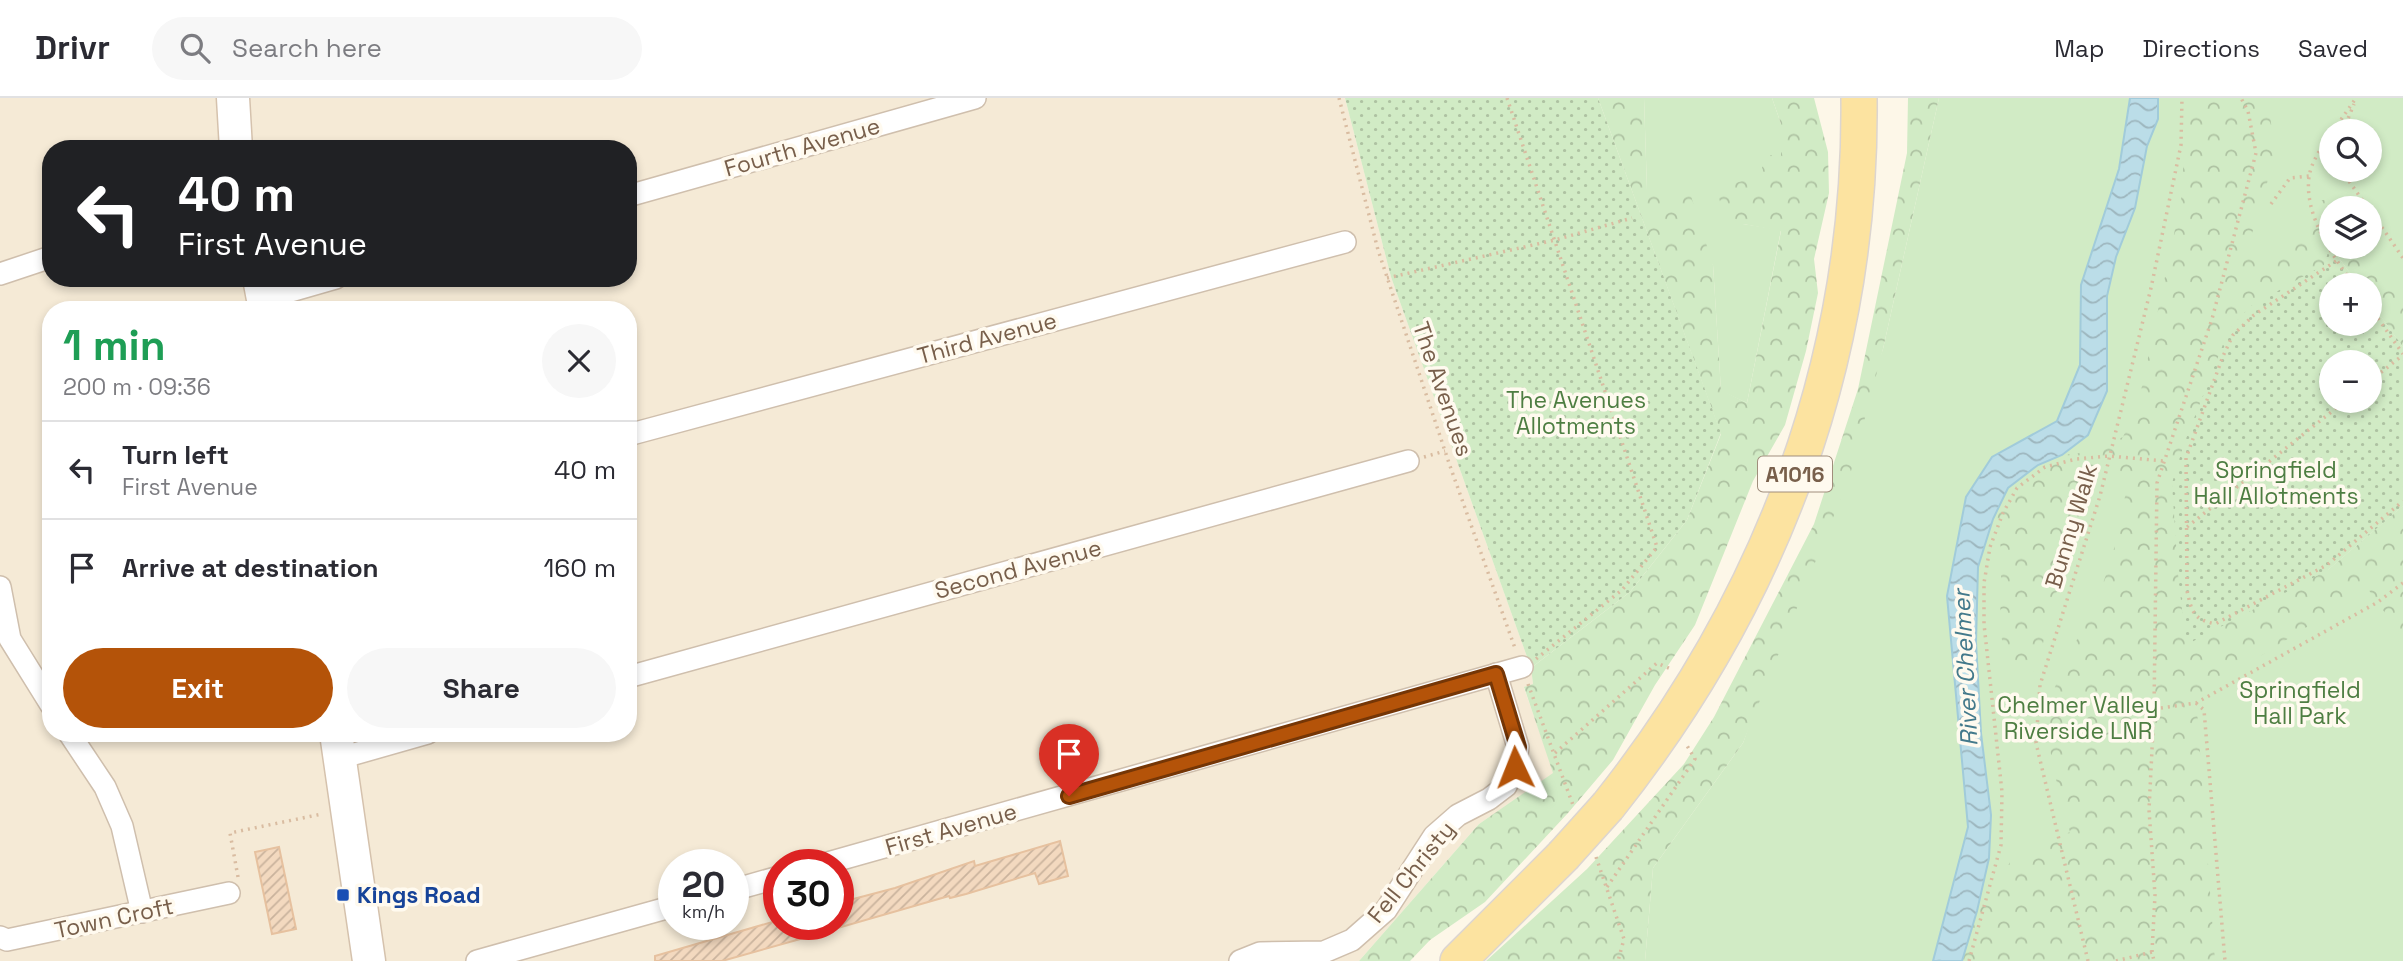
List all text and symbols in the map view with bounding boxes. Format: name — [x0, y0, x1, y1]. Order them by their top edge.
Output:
search box — [152, 17, 642, 80]
text: Drivr — [35, 27, 110, 69]
icon: search — [176, 29, 214, 67]
text: Search here — [232, 31, 382, 65]
text: Map — [2054, 33, 2104, 64]
text: Directions — [2142, 33, 2260, 64]
text: Saved — [2298, 33, 2368, 64]
street label: Fourth Avenue — [721, 110, 883, 184]
map controls — [2319, 119, 2382, 413]
button: search — [2319, 119, 2382, 182]
text: 40 m — [178, 163, 295, 225]
icon: left — [63, 168, 154, 259]
button: layers — [2319, 196, 2382, 259]
text: First Avenue — [178, 224, 367, 264]
button: + — [2319, 273, 2382, 336]
street label: Third Avenue — [914, 305, 1060, 371]
street label: The Avenues — [1406, 318, 1480, 460]
text: 1 min — [63, 319, 166, 372]
button: close — [542, 324, 616, 398]
button: − — [2319, 350, 2382, 413]
text: 200 m · 09:36 — [63, 372, 211, 402]
park label: The Avenues Allotments — [1506, 385, 1646, 441]
text: Turn left — [122, 438, 229, 472]
icon: left — [63, 451, 101, 489]
text: 40 m — [554, 453, 616, 487]
park label: Springfield Hall Allotments — [2193, 455, 2359, 511]
road number: A1016 — [1758, 456, 1832, 492]
street label: Bunny Walk — [2038, 460, 2104, 592]
text: First Avenue — [122, 472, 258, 502]
street label: Second Avenue — [931, 532, 1105, 606]
icon: arrive — [63, 549, 101, 587]
text: Arrive at destination — [122, 551, 379, 585]
text: 160 m — [544, 551, 616, 585]
water label: River Chelmer — [1945, 586, 1985, 747]
button: Exit — [63, 648, 333, 728]
button: Share — [347, 648, 616, 728]
park label: Springfield Hall Park — [2239, 675, 2361, 731]
park label: Chelmer Valley Riverside LNR — [1997, 690, 2159, 746]
pin — [1039, 724, 1099, 796]
position arrow — [1478, 730, 1552, 804]
icon: arrive — [1050, 735, 1088, 773]
street label: First Avenue — [882, 796, 1020, 862]
street label: Fell Christy — [1361, 815, 1461, 929]
speed limit sign: 30 — [763, 849, 854, 940]
text: 20 — [682, 863, 725, 907]
place label: Kings Road — [357, 880, 481, 910]
marker: Kings Road — [335, 887, 351, 903]
street label: Town Croft — [52, 891, 176, 945]
text: km/h — [682, 900, 725, 923]

